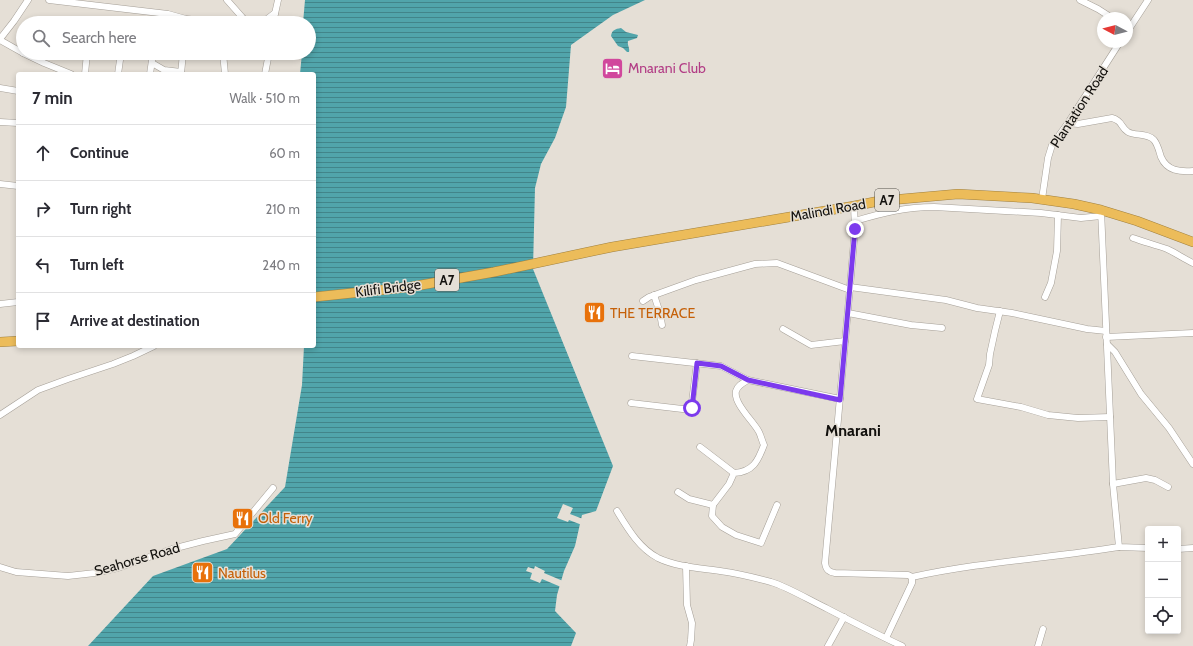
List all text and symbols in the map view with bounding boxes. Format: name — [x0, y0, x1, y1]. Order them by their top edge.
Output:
north arrow — [1097, 12, 1133, 48]
search box — [16, 16, 316, 60]
icon: search — [30, 27, 52, 49]
text: Search here — [62, 29, 137, 47]
hotel icon: Mnarani Club — [599, 55, 625, 81]
place label: Mnarani Club — [628, 59, 706, 77]
street label: Plantation Road — [1046, 63, 1112, 151]
text: 7 min — [32, 88, 73, 108]
text: Walk · 510 m — [229, 90, 300, 106]
icon: ahead — [32, 142, 54, 164]
text: Continue — [70, 144, 129, 162]
text: 60 m — [269, 145, 300, 161]
road number: A7 — [875, 189, 899, 211]
street label: Malindi Road — [789, 195, 867, 225]
icon: right — [32, 198, 54, 220]
text: Turn right — [70, 200, 131, 218]
text: 210 m — [266, 201, 300, 217]
route end — [846, 220, 864, 238]
icon: left — [32, 254, 54, 276]
text: Turn left — [70, 256, 124, 274]
text: 240 m — [262, 257, 300, 273]
road number: A7 — [435, 269, 459, 291]
street label: Kilifi Bridge — [354, 275, 422, 301]
restaurant icon: THE TERRACE — [582, 300, 608, 326]
place label: THE TERRACE — [610, 304, 695, 322]
icon: arrive — [32, 310, 54, 332]
text: Arrive at destination — [70, 312, 200, 330]
route start — [683, 399, 701, 417]
district label: Mnarani — [825, 421, 881, 440]
restaurant icon: Old Ferry — [230, 505, 256, 531]
place label: Old Ferry — [258, 509, 313, 527]
map controls — [1145, 526, 1181, 634]
button: + — [1145, 526, 1181, 562]
street label: Seahorse Road — [92, 538, 182, 580]
restaurant icon: Nautilus — [189, 560, 215, 586]
button: − — [1145, 562, 1181, 598]
place label: Nautilus — [218, 564, 266, 582]
button: locate — [1145, 598, 1181, 634]

